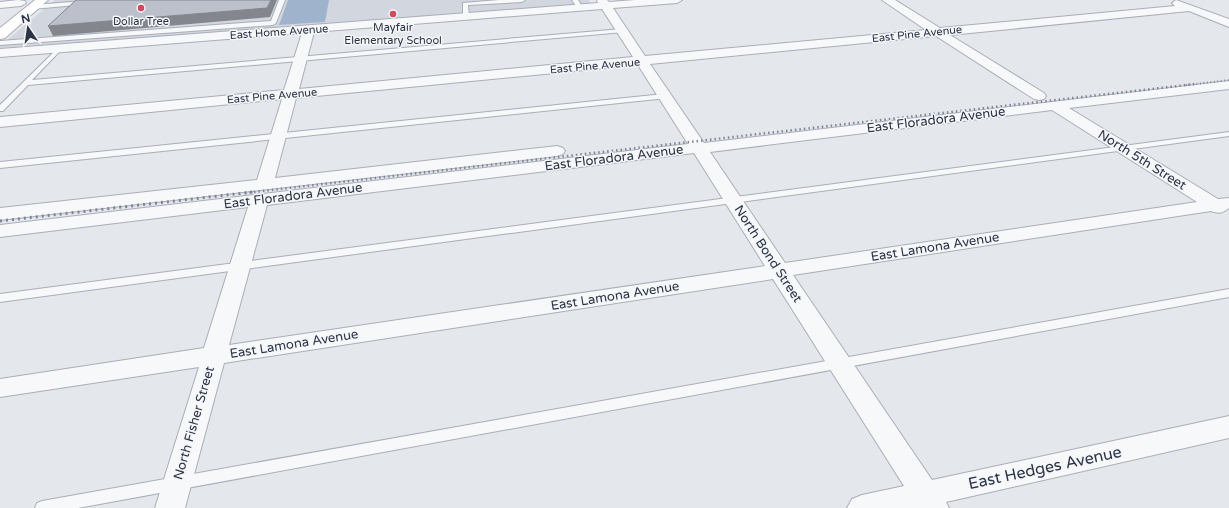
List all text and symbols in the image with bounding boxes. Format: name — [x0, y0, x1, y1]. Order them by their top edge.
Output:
marker: Dollar Tree — [136, 3, 146, 13]
north arrow — [8, 8, 48, 48]
marker: Mayfair Elementary School — [388, 9, 398, 19]
text: N — [20, 11, 32, 26]
place label: Dollar Tree — [113, 15, 169, 28]
place label: Mayfair Elementary School — [344, 21, 442, 47]
street label: East Home Avenue — [229, 22, 329, 42]
street label: East Pine Avenue — [871, 23, 963, 45]
street label: East Pine Avenue — [549, 56, 641, 76]
street label: East Pine Avenue — [226, 86, 318, 106]
street label: East Floradora Avenue — [866, 104, 1006, 136]
street label: North 5th Street — [1095, 126, 1189, 194]
street label: East Floradora Avenue — [544, 142, 684, 174]
street label: East Floradora Avenue — [223, 180, 363, 212]
street label: North Bond Street — [731, 202, 805, 306]
street label: East Lamona Avenue — [870, 229, 1000, 265]
street label: East Lamona Avenue — [550, 278, 680, 314]
street label: East Lamona Avenue — [229, 326, 359, 362]
street label: North Fisher Street — [170, 364, 218, 482]
street label: East Hedges Avenue — [967, 442, 1123, 494]

